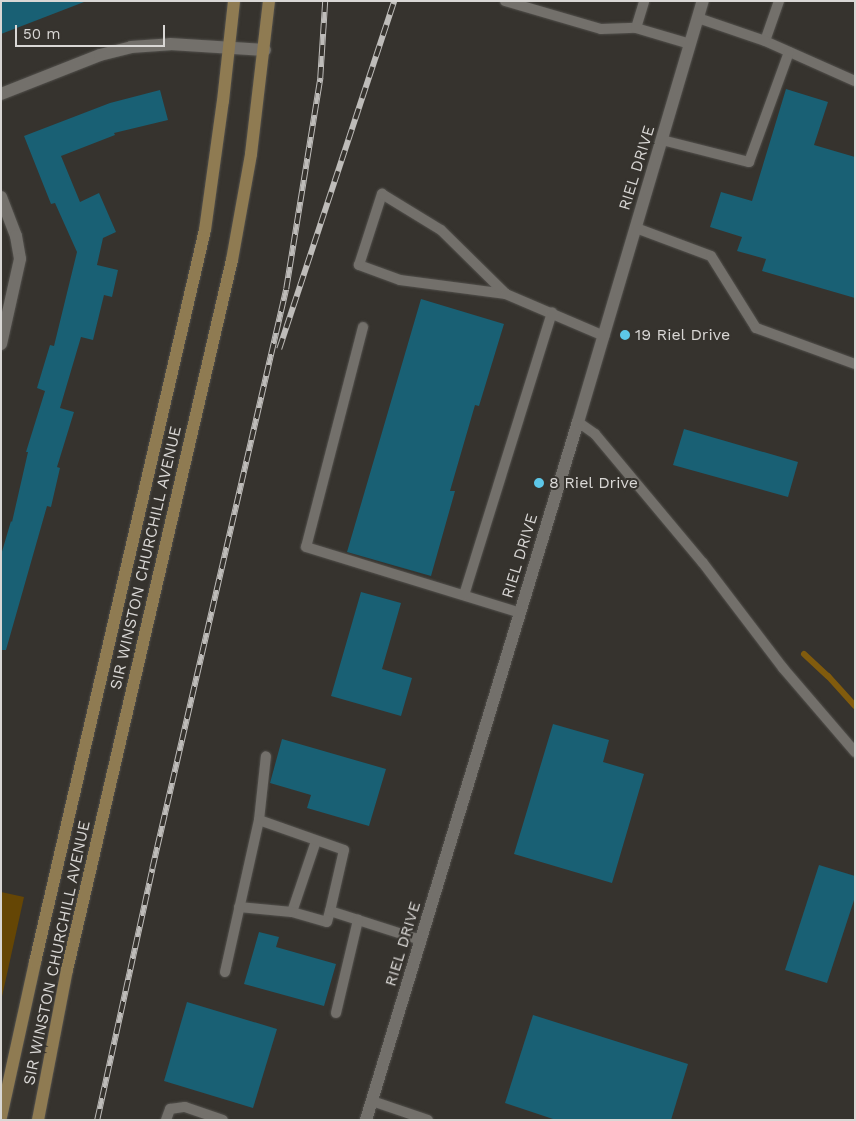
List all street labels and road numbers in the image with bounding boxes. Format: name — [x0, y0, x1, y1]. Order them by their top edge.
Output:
street label: RIEL DRIVE — [615, 123, 659, 213]
street label: SIR WINSTON CHURCHILL AVENUE — [106, 424, 186, 692]
street label: RIEL DRIVE — [498, 511, 542, 601]
street label: SIR WINSTON CHURCHILL AVENUE — [19, 818, 95, 1088]
street label: RIEL DRIVE — [381, 899, 425, 989]

